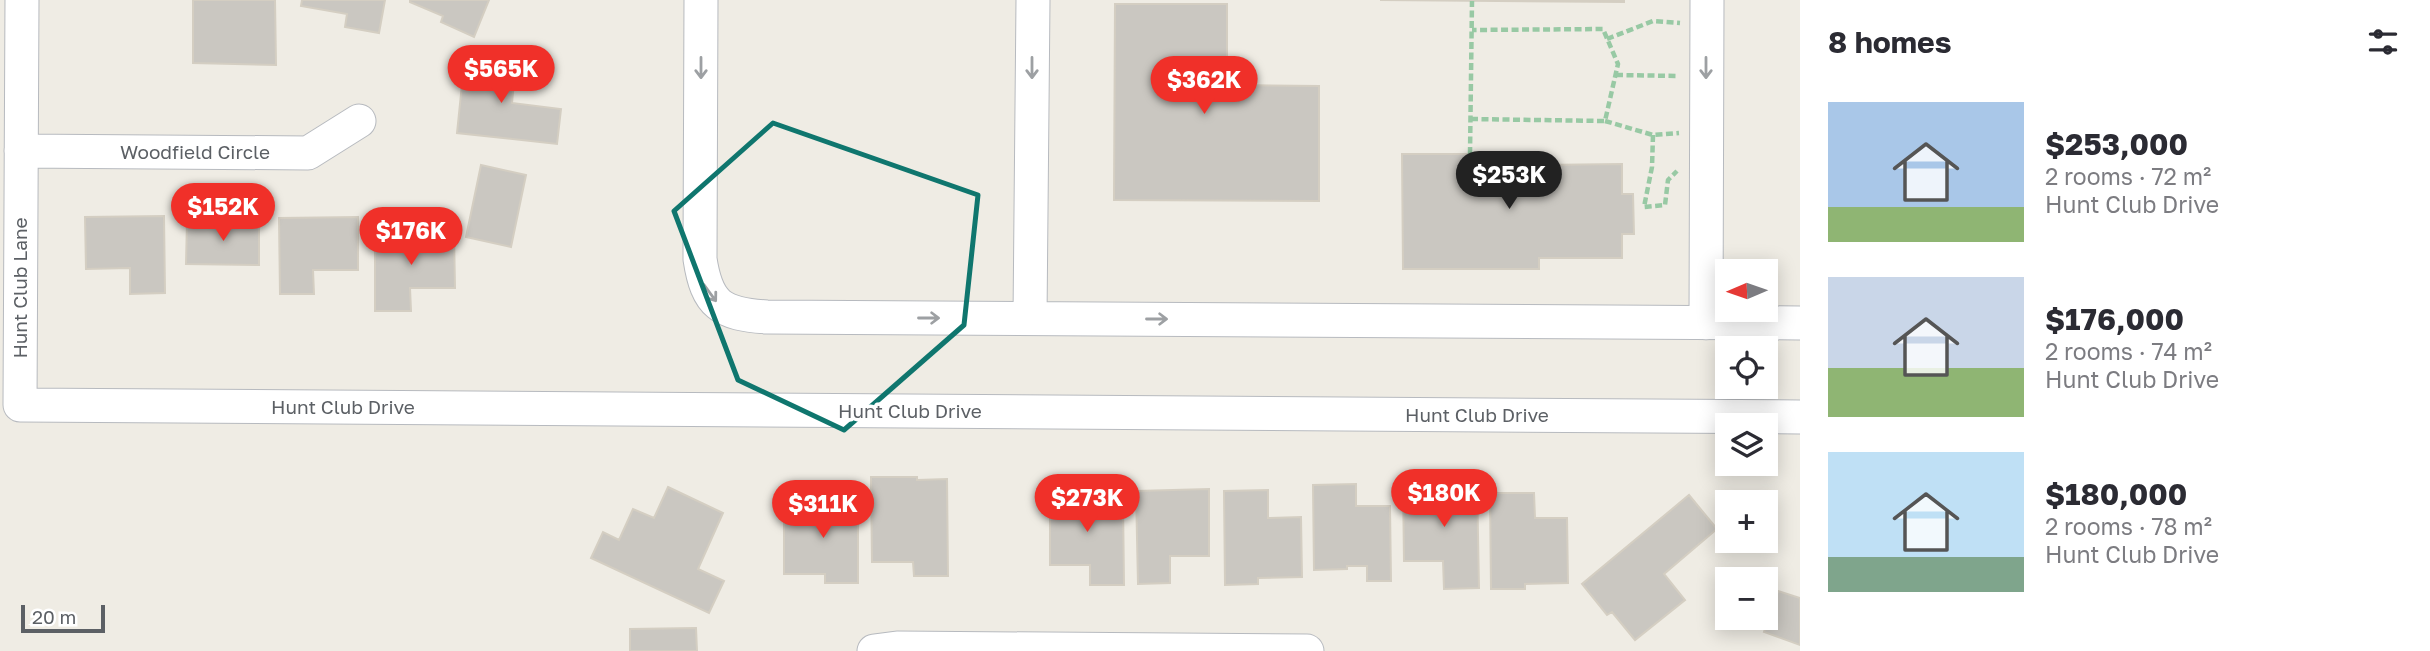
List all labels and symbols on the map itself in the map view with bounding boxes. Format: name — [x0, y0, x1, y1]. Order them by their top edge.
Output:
pin: $565K — [452, 46, 550, 105]
one-way arrow — [694, 56, 708, 79]
one-way arrow — [1025, 56, 1039, 79]
one-way arrow — [1699, 56, 1713, 79]
pin: $362K — [1155, 57, 1253, 116]
street label: Woodfield Circle — [120, 140, 270, 163]
pin: $253K — [1460, 152, 1558, 211]
pin: $152K — [174, 184, 272, 243]
pin: $176K — [362, 208, 460, 267]
street label: Hunt Club Lane — [8, 217, 31, 359]
north arrow — [1715, 259, 1778, 322]
one-way arrow — [703, 283, 718, 302]
one-way arrow — [918, 311, 941, 325]
one-way arrow — [1145, 312, 1168, 326]
street label: Hunt Club Drive — [271, 395, 415, 418]
street label: Hunt Club Drive — [838, 399, 982, 422]
street label: Hunt Club Drive — [1405, 403, 1549, 426]
pin: $180K — [1395, 470, 1493, 529]
pin: $273K — [1038, 475, 1136, 534]
pin: $311K — [774, 480, 872, 540]
scale bar — [21, 602, 105, 634]

